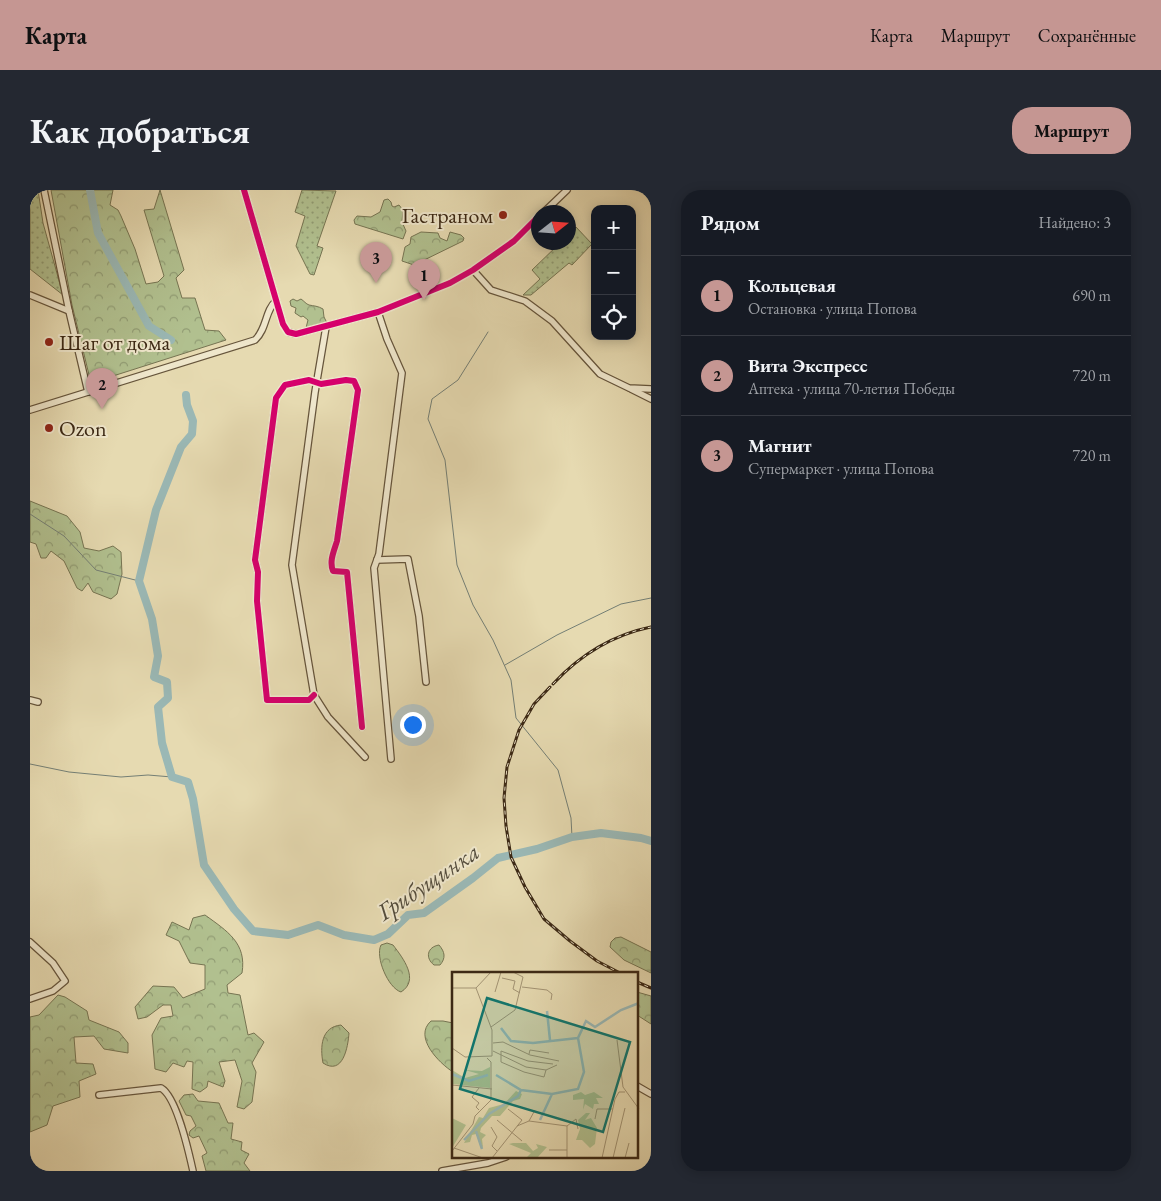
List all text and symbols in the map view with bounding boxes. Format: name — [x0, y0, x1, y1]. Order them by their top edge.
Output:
text: Карта — [25, 20, 87, 51]
text: Карта — [870, 24, 913, 47]
text: Маршрут — [941, 24, 1010, 47]
text: Сохранённые — [1038, 24, 1136, 47]
button: Маршрут — [1012, 107, 1131, 154]
text: Как добраться — [30, 108, 250, 153]
place label: Гастраном — [402, 201, 493, 230]
north arrow — [531, 205, 576, 250]
map controls — [591, 205, 636, 340]
button: + — [591, 205, 636, 250]
marker: Гастраном — [497, 209, 509, 221]
text: Рядом — [701, 209, 760, 236]
text: Найдено: 3 — [1039, 212, 1111, 233]
pin: 3 — [360, 242, 392, 283]
button: − — [591, 250, 636, 295]
pin: 1 — [408, 259, 440, 300]
text: Кольцевая — [748, 273, 836, 298]
text: 1 — [713, 285, 721, 306]
text: 690 m — [1072, 285, 1111, 306]
button: locate — [591, 295, 636, 340]
text: Остановка · улица Попова — [748, 298, 917, 319]
place label: Шаг от дома — [59, 328, 170, 357]
marker: Шаг от дома — [43, 336, 55, 348]
text: Вита Экспресс — [748, 353, 868, 378]
text: 2 — [713, 365, 721, 386]
text: 720 m — [1072, 365, 1111, 386]
pin: 2 — [86, 368, 118, 409]
text: Аптека · улица 70-летия Победы — [748, 378, 955, 399]
place label: Ozon — [59, 414, 107, 443]
marker: Ozon — [43, 422, 55, 434]
text: Магнит — [748, 433, 812, 458]
text: 3 — [713, 445, 721, 466]
text: 720 m — [1072, 445, 1111, 466]
text: Супермаркет · улица Попова — [748, 458, 934, 479]
your location — [400, 712, 426, 738]
water label: Грибущинка — [369, 836, 485, 928]
inset map — [452, 972, 638, 1158]

